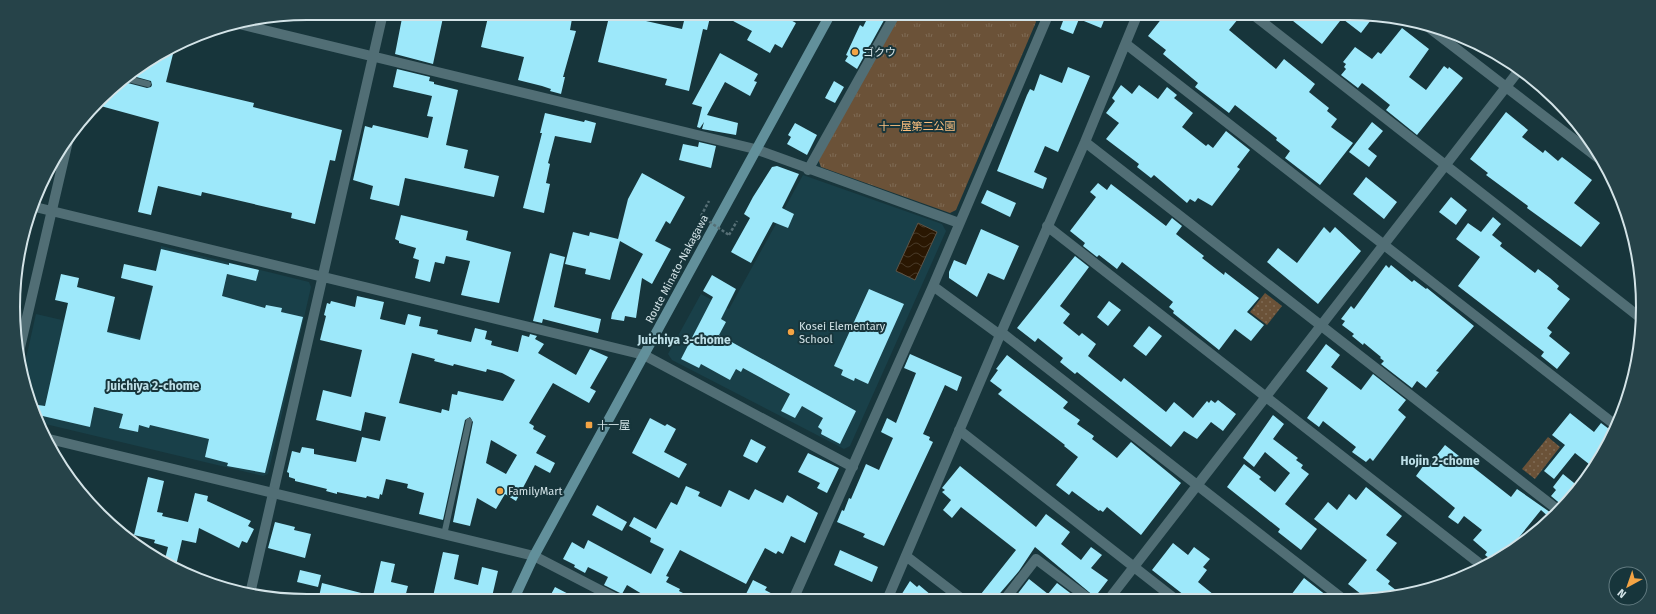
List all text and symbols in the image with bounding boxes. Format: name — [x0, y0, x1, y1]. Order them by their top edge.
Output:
place label: ゴクウ — [863, 46, 896, 59]
marker: ゴクウ — [850, 47, 860, 57]
park label: 十一屋第二公園 — [879, 120, 956, 133]
street label: Route Minato-Nakagawa — [643, 213, 711, 325]
place label: Kosei Elementary School — [799, 320, 886, 346]
marker: Kosei Elementary School — [786, 327, 796, 337]
district label: Juichiya 3-chome — [636, 333, 731, 347]
district label: Juichiya 2-chome — [105, 379, 200, 393]
place label: 十一屋 — [597, 419, 630, 432]
marker: 十一屋 — [584, 420, 594, 430]
district label: Hojin 2-chome — [1400, 454, 1480, 468]
place label: FamilyMart — [508, 485, 563, 498]
marker: FamilyMart — [495, 486, 505, 496]
north arrow — [1608, 566, 1648, 606]
text: N — [1615, 586, 1629, 601]

